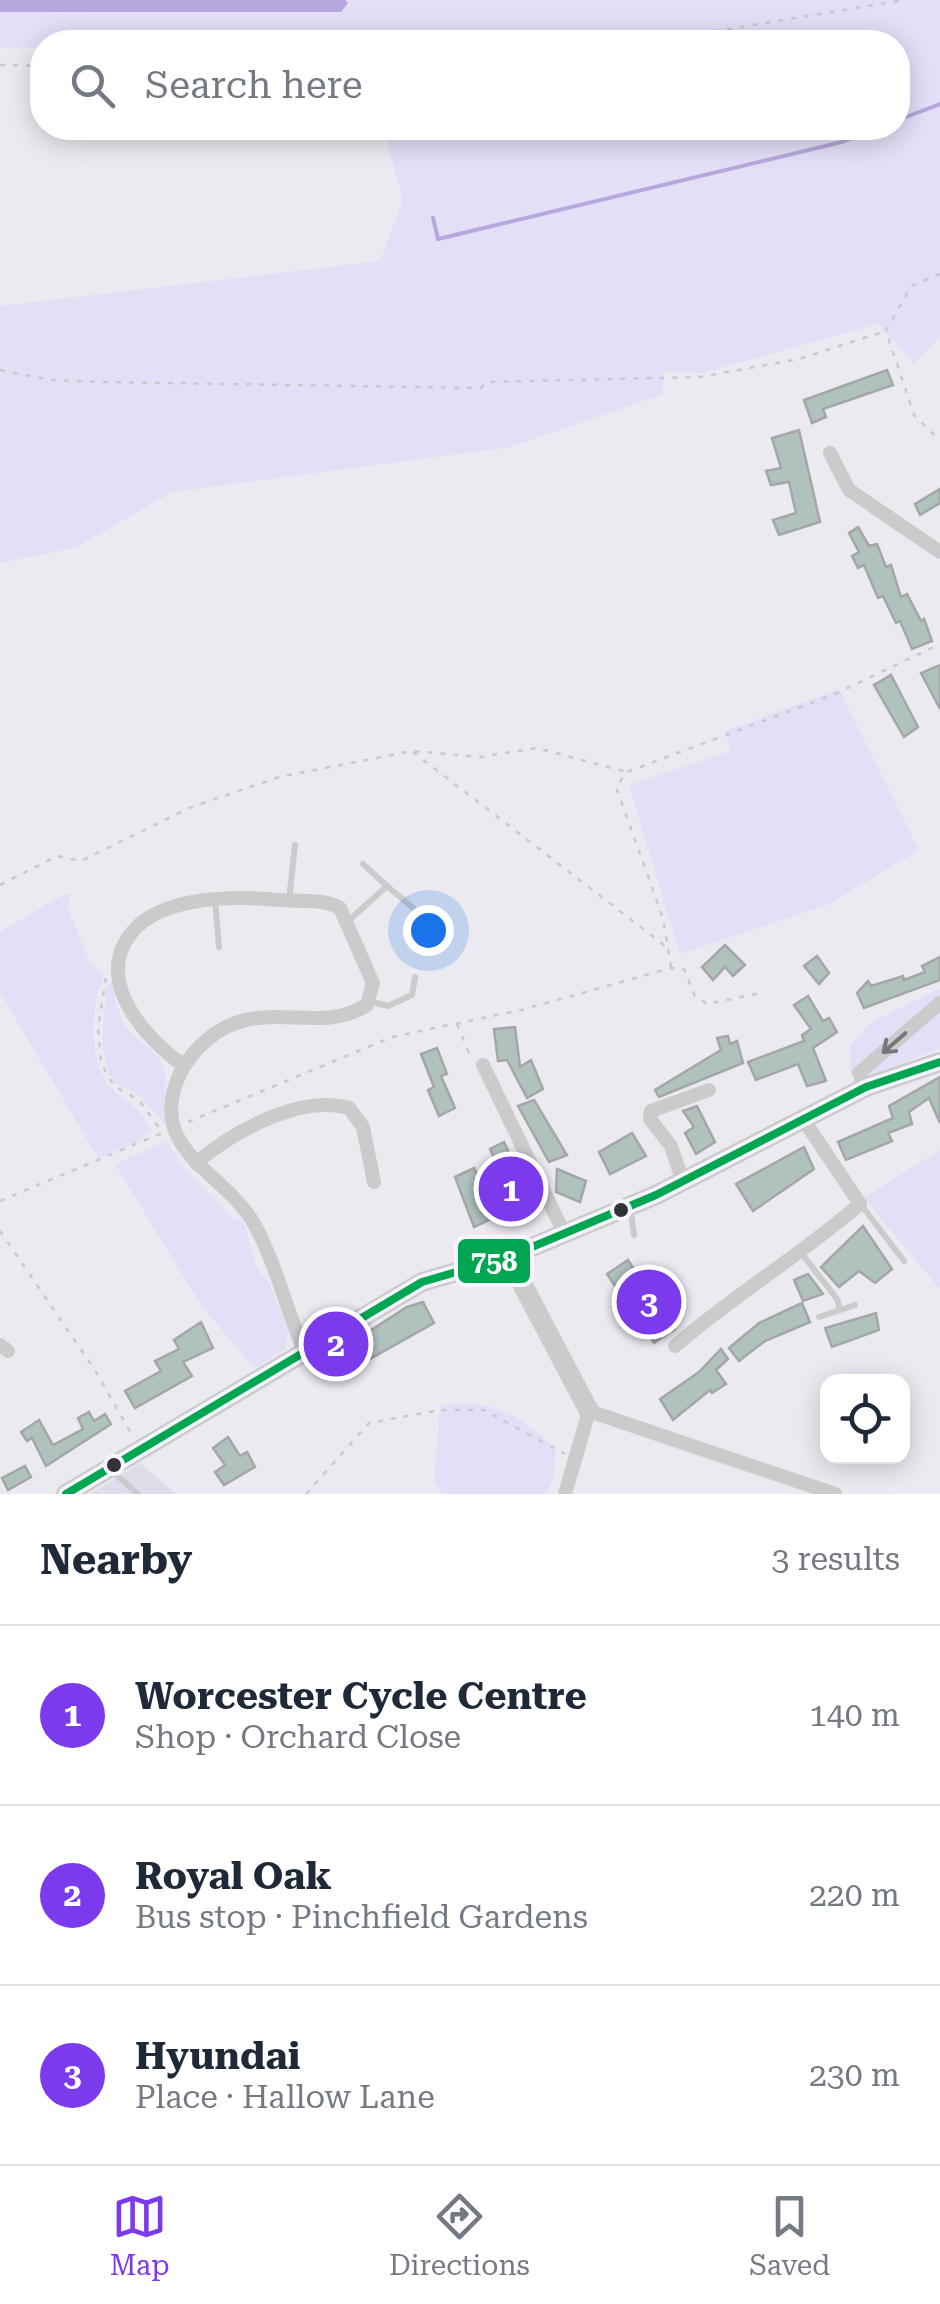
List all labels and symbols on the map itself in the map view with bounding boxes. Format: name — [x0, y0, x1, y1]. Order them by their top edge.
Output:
your location — [403, 905, 454, 956]
one-way arrow — [882, 1032, 907, 1055]
pin: 1 — [478, 1152, 544, 1226]
unlabelled marker — [611, 1200, 631, 1220]
line badge: 758 — [456, 1237, 532, 1285]
text: 758 — [470, 1245, 518, 1278]
pin: 3 — [616, 1264, 682, 1340]
pin: 2 — [304, 1306, 368, 1382]
unlabelled marker — [104, 1455, 124, 1475]

